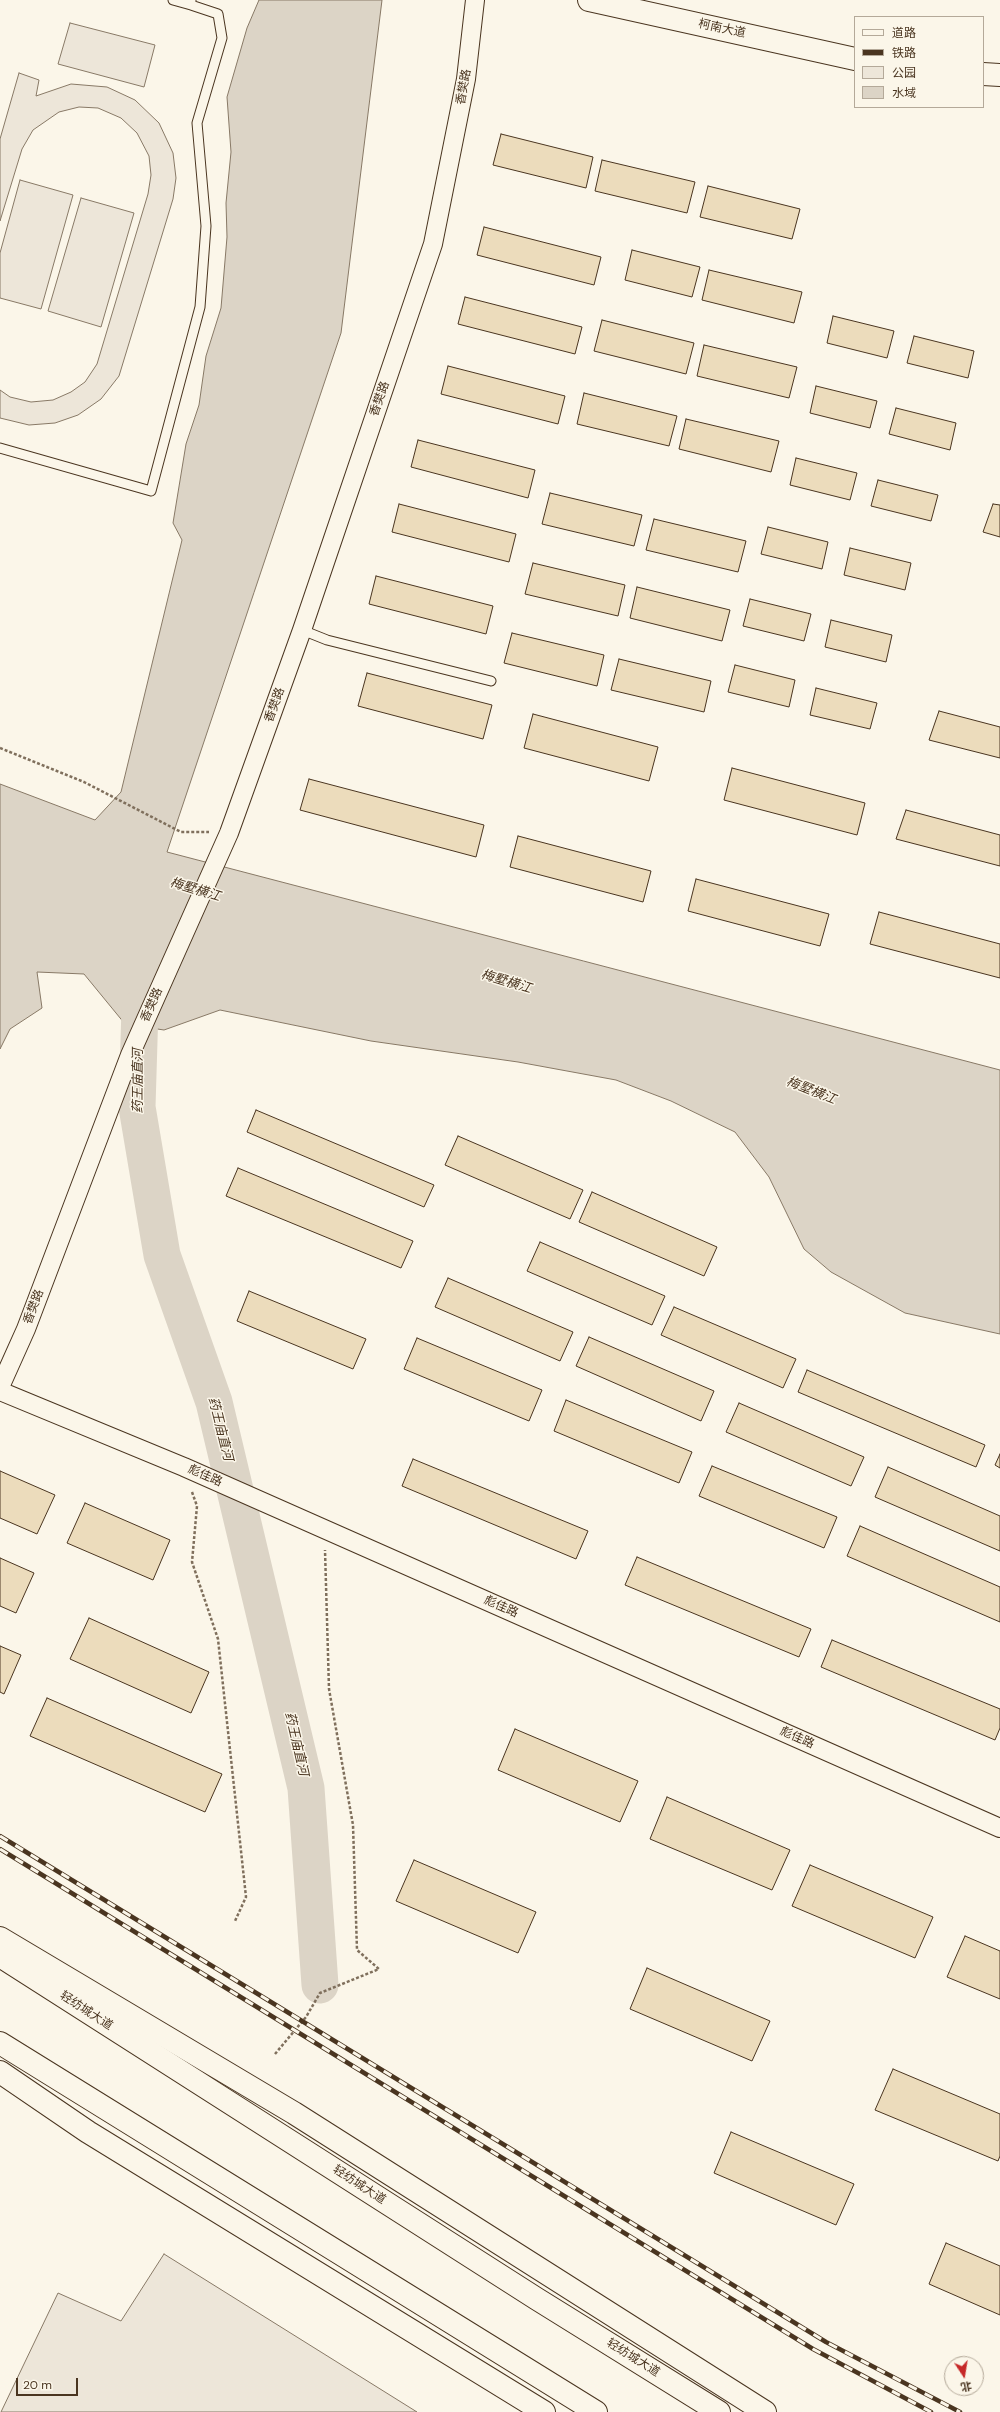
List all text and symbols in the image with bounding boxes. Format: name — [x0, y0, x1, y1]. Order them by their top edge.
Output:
legend — [854, 16, 984, 108]
street label: 柯南大道 — [697, 17, 747, 41]
text: 道路 — [892, 25, 916, 41]
text: 铁路 — [892, 45, 916, 61]
text: 公园 — [892, 65, 916, 81]
street label: 香樊路 — [454, 68, 474, 106]
text: 水域 — [892, 85, 916, 101]
street label: 香樊路 — [367, 380, 393, 418]
street label: 香樊路 — [262, 686, 288, 724]
water label: 梅墅横江 — [168, 875, 222, 905]
water label: 梅墅横江 — [479, 967, 533, 997]
street label: 香樊路 — [138, 986, 166, 1024]
water label: 药王庙直河 — [131, 1049, 147, 1113]
water label: 梅墅横江 — [784, 1074, 838, 1108]
street label: 香樊路 — [21, 1288, 47, 1326]
water label: 药王庙直河 — [205, 1396, 235, 1462]
street label: 彪佳路 — [186, 1462, 224, 1490]
street label: 彪佳路 — [482, 1593, 520, 1621]
water label: 药王庙直河 — [281, 1711, 311, 1777]
street label: 彪佳路 — [778, 1724, 816, 1752]
street label: 轻纺城大道 — [57, 1989, 115, 2033]
street label: 轻纺城大道 — [330, 2163, 388, 2207]
street label: 轻纺城大道 — [604, 2336, 662, 2380]
north arrow — [944, 2356, 984, 2396]
scale bar — [18, 2370, 80, 2396]
text: 20 m — [23, 2377, 52, 2393]
text: 北 — [959, 2379, 973, 2395]

